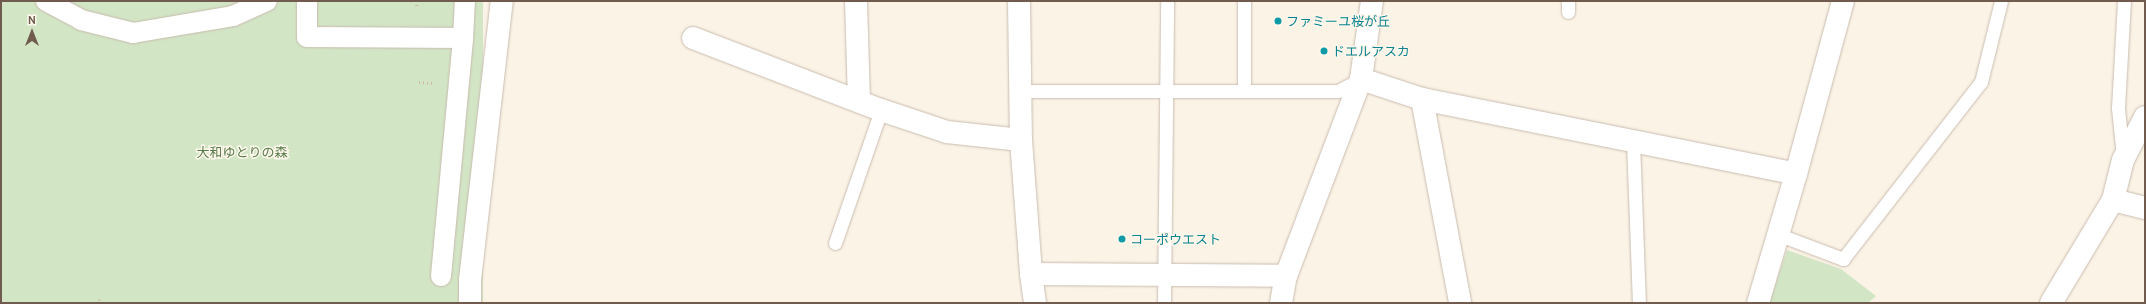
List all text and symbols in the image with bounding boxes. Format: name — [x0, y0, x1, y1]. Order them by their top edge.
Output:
north arrow — [12, 12, 52, 52]
text: N — [28, 13, 36, 27]
place label: ファミーユ桜が丘 — [1286, 13, 1390, 29]
marker: ファミーユ桜が丘 — [1273, 16, 1283, 26]
place label: ドエルアスカ — [1332, 43, 1410, 59]
marker: ドエルアスカ — [1319, 46, 1329, 56]
park label: 大和ゆとりの森 — [197, 144, 287, 160]
place label: コーポウエスト — [1130, 231, 1221, 247]
marker: コーポウエスト — [1117, 234, 1127, 244]

